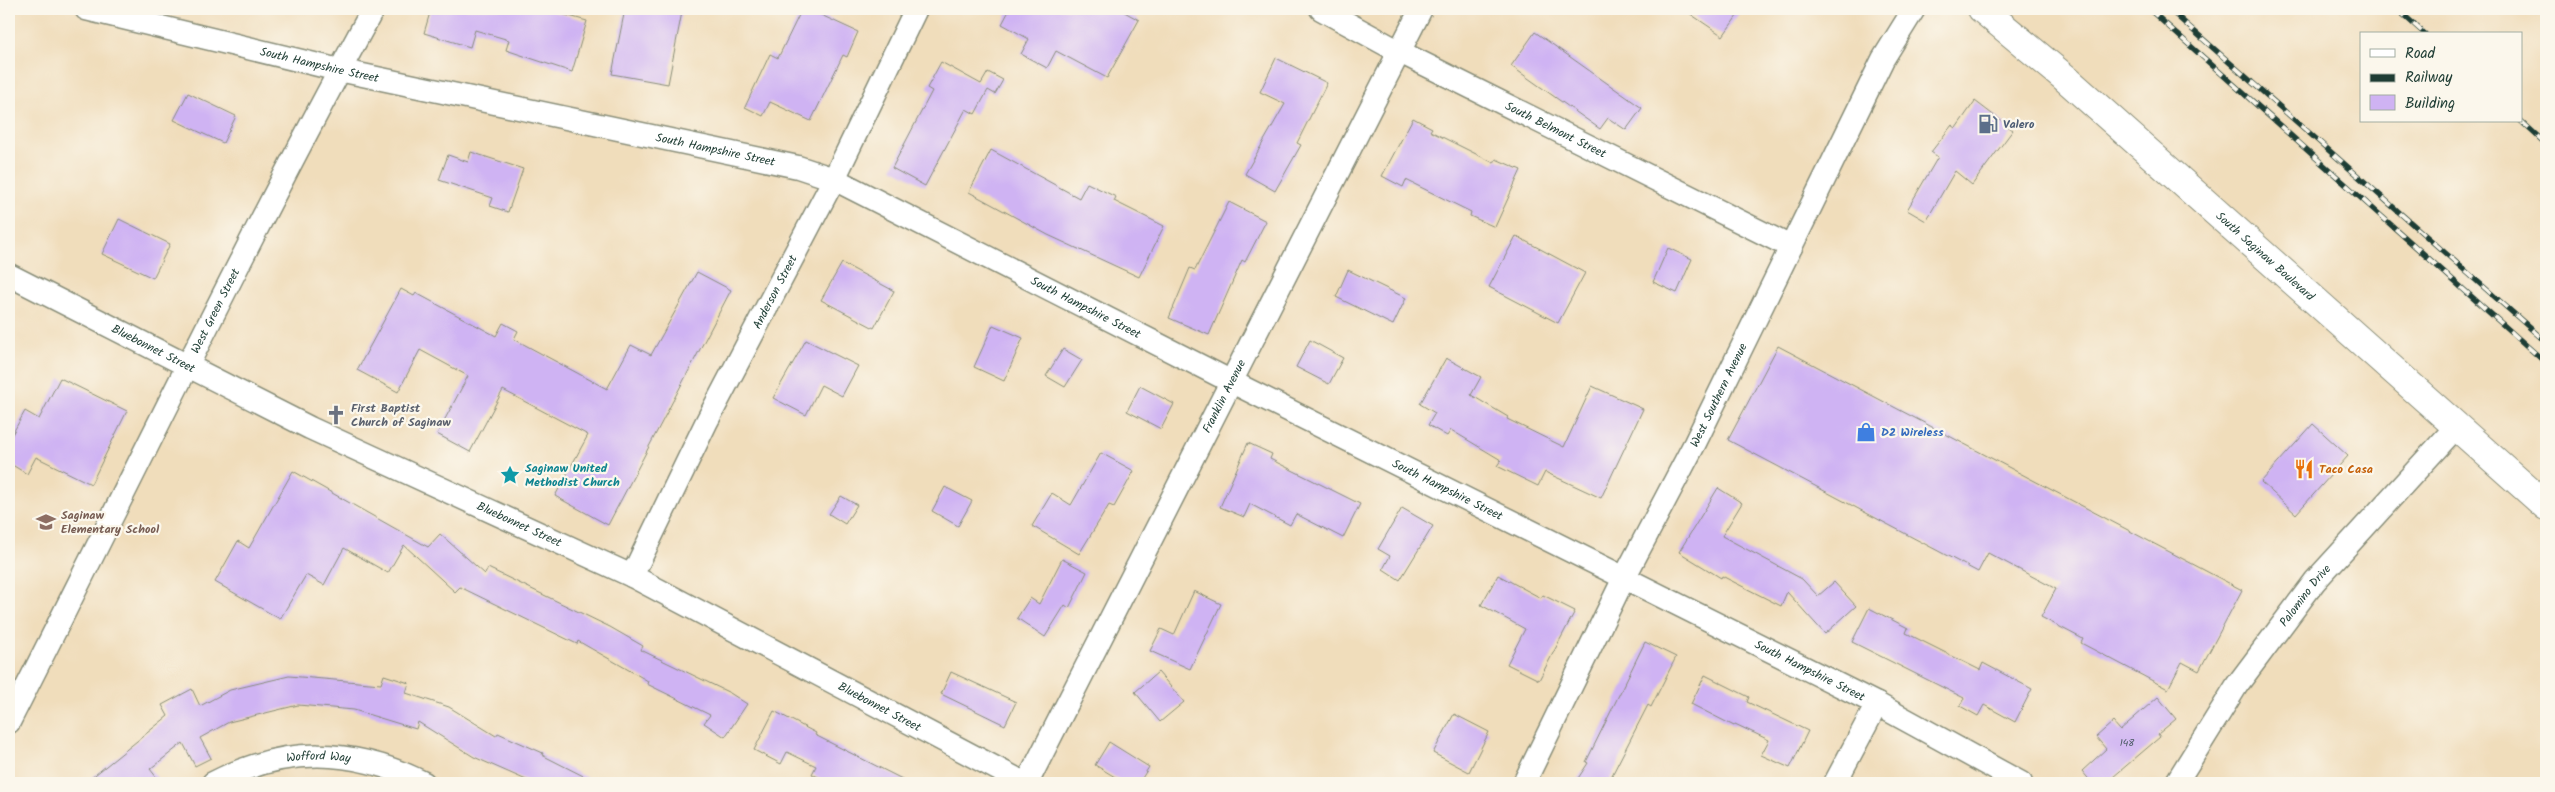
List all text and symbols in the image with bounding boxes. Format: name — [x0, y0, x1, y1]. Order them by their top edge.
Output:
legend — [2360, 32, 2522, 122]
street label: South Hampshire Street — [258, 42, 381, 88]
text: Road — [2405, 42, 2436, 66]
text: Railway — [2405, 66, 2453, 90]
text: Building — [2405, 92, 2455, 116]
street label: South Belmont Street — [1502, 96, 1610, 163]
fuel station icon: Valero — [1977, 113, 1999, 135]
place label: Valero — [2003, 115, 2035, 134]
street label: South Hampshire Street — [654, 128, 777, 171]
street label: South Saginaw Boulevard — [2212, 207, 2320, 306]
street label: Anderson Street — [747, 251, 802, 332]
street label: West Green Street — [186, 265, 245, 357]
street label: South Hampshire Street — [1027, 271, 1145, 344]
street label: Bluebonnet Street — [108, 319, 199, 378]
street label: West Southern Avenue — [1685, 339, 1752, 450]
street label: Franklin Avenue — [1197, 356, 1251, 436]
place label: First Baptist Church of Saginaw — [351, 399, 451, 432]
church icon: First Baptist Church of Saginaw — [325, 404, 347, 426]
shop icon: D2 Wireless — [1855, 421, 1877, 443]
place label: D2 Wireless — [1881, 423, 1944, 442]
street label: South Hampshire Street — [1389, 454, 1506, 525]
restaurant icon: Taco Casa — [2293, 458, 2315, 480]
place label: Saginaw United Methodist Church — [525, 459, 620, 492]
place label: Taco Casa — [2319, 460, 2373, 479]
place icon: Saginaw United Methodist Church — [499, 464, 521, 486]
street label: Bluebonnet Street — [474, 496, 565, 552]
place label: Saginaw Elementary School — [61, 506, 160, 539]
school or university icon: Saginaw Elementary School — [35, 511, 57, 533]
street label: Palomino Drive — [2275, 559, 2336, 631]
street label: South Hampshire Street — [1751, 635, 1869, 706]
street label: Bluebonnet Street — [835, 677, 925, 737]
house number: 148 — [2120, 735, 2135, 751]
street label: Wofford Way — [285, 746, 352, 768]

